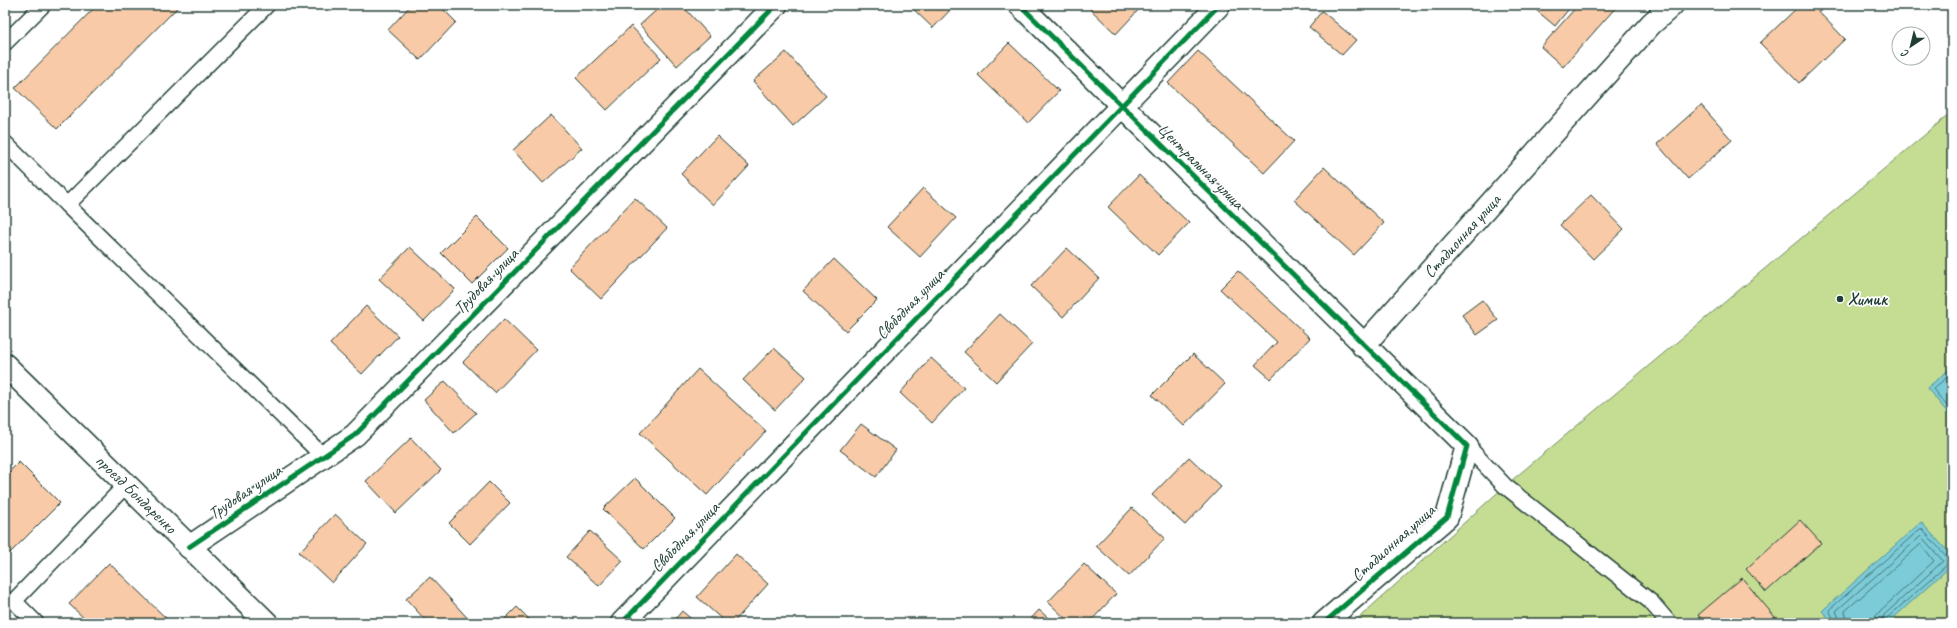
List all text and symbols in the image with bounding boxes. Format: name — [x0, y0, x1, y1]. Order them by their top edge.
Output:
north arrow — [1891, 26, 1931, 66]
text: С — [1898, 46, 1911, 61]
street label: Центральная улица — [1153, 118, 1250, 215]
street label: Стадионная улица — [1419, 189, 1506, 282]
street label: Трудовая улица — [449, 242, 524, 318]
street label: Свободная улица — [871, 263, 950, 344]
place label: Химик — [1848, 289, 1888, 310]
marker: Химик — [1835, 294, 1845, 304]
street label: проезд Бондаренко — [91, 450, 182, 539]
street label: Трудовая улица — [204, 459, 287, 524]
street label: Свободная улица — [646, 496, 725, 577]
street label: Стадионная улица — [1347, 499, 1440, 586]

